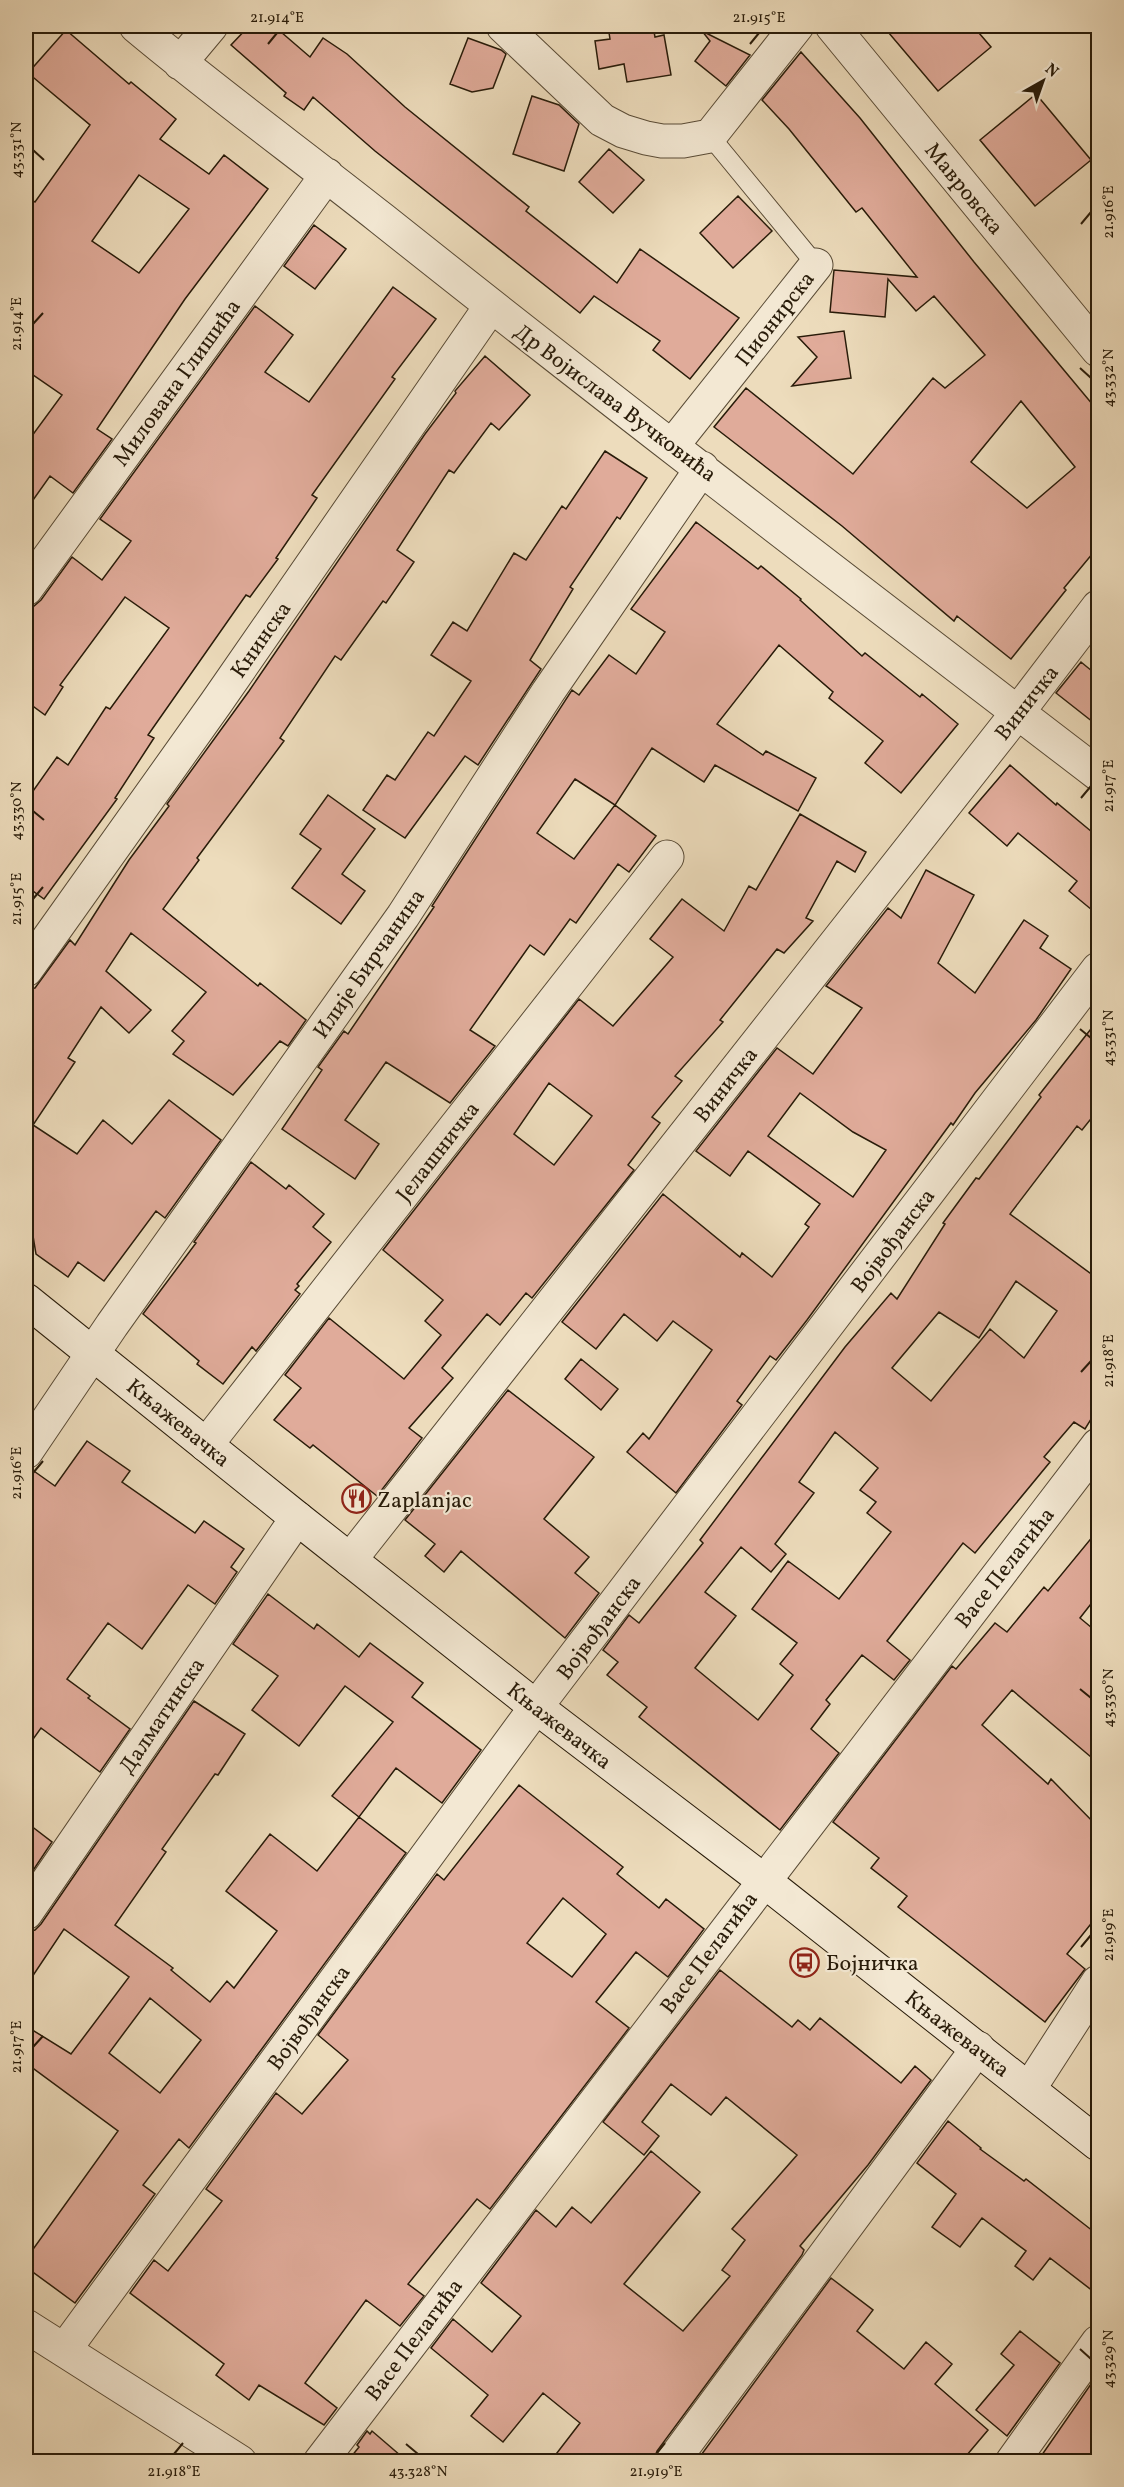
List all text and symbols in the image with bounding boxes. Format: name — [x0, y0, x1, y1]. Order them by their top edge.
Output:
text: 21.914°E — [250, 8, 304, 29]
text: 21.915°E — [733, 8, 785, 29]
north arrow — [1013, 51, 1073, 111]
text: N — [1040, 59, 1063, 83]
text: 43.331°N — [7, 122, 28, 178]
street label: Мавровска — [916, 137, 1010, 242]
text: 21.916°E — [1099, 185, 1120, 239]
street label: Пионирска — [729, 265, 823, 374]
street label: Милована Глишића — [107, 293, 249, 474]
text: 21.914°E — [7, 297, 28, 351]
street label: Др Војислава Вучковића — [507, 317, 722, 491]
text: 43.332°N — [1099, 349, 1120, 407]
street label: Книнска — [224, 596, 300, 685]
street label: Виничка — [989, 659, 1067, 748]
text: 21.917°E — [1099, 760, 1120, 812]
text: 43.330°N — [7, 781, 28, 841]
text: 21.915°E — [7, 873, 28, 925]
street label: Илије Бирчанина — [307, 883, 433, 1046]
text: 43.331°N — [1099, 1010, 1120, 1066]
street label: Виничка — [688, 1041, 766, 1130]
street label: Јелашничка — [390, 1096, 488, 1209]
street label: Војвођанска — [844, 1183, 944, 1300]
text: 21.918°E — [1099, 1334, 1120, 1388]
street label: Књажевачка — [119, 1372, 236, 1476]
text: 21.916°E — [7, 1446, 28, 1500]
restaurant icon: Zaplanjac — [340, 1483, 372, 1515]
place label: Zaplanjac — [377, 1486, 472, 1517]
street label: Васе Пелагића — [949, 1501, 1063, 1636]
street label: Војвођанска — [550, 1570, 650, 1687]
street label: Далматинска — [113, 1652, 213, 1781]
text: 43.330°N — [1099, 1668, 1120, 1728]
street label: Књажевачка — [499, 1676, 618, 1778]
street label: Васе Пелагића — [654, 1886, 766, 2021]
text: 21.919°E — [1099, 1908, 1120, 1962]
bus stop icon: Бојничка — [789, 1946, 821, 1978]
place label: Бојничка — [826, 1949, 919, 1980]
street label: Војвођанска — [261, 1959, 359, 2078]
street label: Књажевачка — [897, 1984, 1016, 2086]
text: 21.917°E — [7, 2021, 28, 2073]
street label: Васе Пелагића — [359, 2273, 471, 2408]
text: 43.329°N — [1099, 2330, 1120, 2388]
text: 21.918°E — [147, 2462, 201, 2483]
text: 43.328°N — [388, 2462, 448, 2483]
text: 21.919°E — [629, 2462, 683, 2483]

